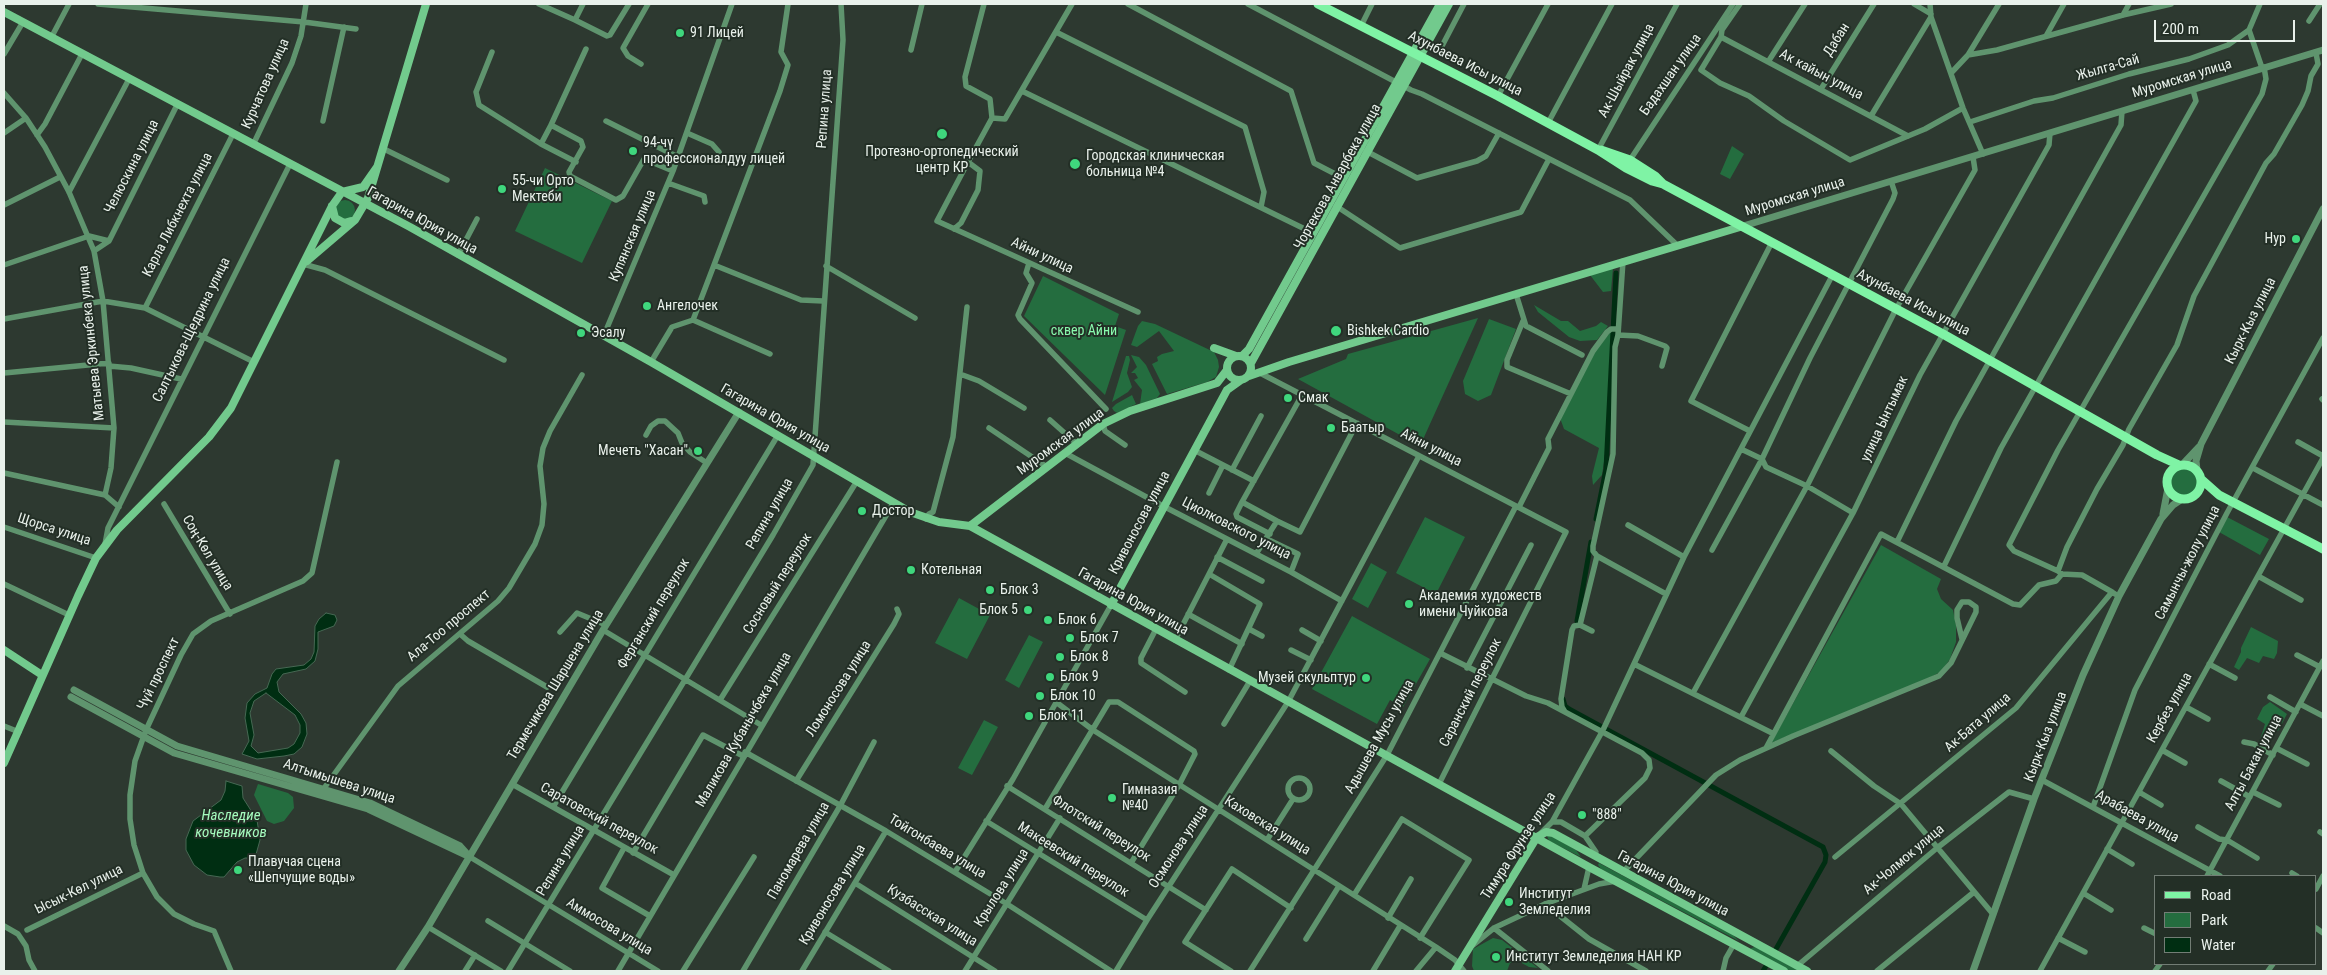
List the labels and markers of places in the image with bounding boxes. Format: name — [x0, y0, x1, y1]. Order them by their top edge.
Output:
place label: 91 Лицей — [690, 25, 744, 41]
marker: 91 Лицей — [674, 27, 686, 39]
marker: Протезно-ортопедический центр КР — [935, 127, 949, 141]
place label: 94-чү профессионалдуу лицей — [643, 135, 785, 168]
place label: Протезно-ортопедический центр КР — [865, 144, 1019, 176]
marker: 94-чү профессионалдуу лицей — [627, 145, 639, 157]
place label: Городская клиническая больница №4 — [1086, 148, 1225, 180]
marker: Городская клиническая больница №4 — [1068, 157, 1082, 171]
place label: 55-чи Орто Мектеби — [512, 173, 574, 206]
marker: 55-чи Орто Мектеби — [496, 183, 508, 195]
place label: Нур — [2265, 231, 2286, 247]
marker: Нур — [2290, 233, 2302, 245]
place label: Ангелочек — [657, 298, 718, 314]
marker: Ангелочек — [641, 300, 653, 312]
place label: Bishkek Cardio — [1347, 323, 1429, 339]
marker: Bishkek Cardio — [1329, 324, 1343, 338]
place label: Эсалу — [591, 325, 625, 341]
marker: Эсалу — [575, 327, 587, 339]
place label: Смак — [1298, 390, 1328, 406]
marker: Смак — [1282, 392, 1294, 404]
place label: Баатыр — [1341, 420, 1384, 436]
marker: Баатыр — [1325, 422, 1337, 434]
place label: Мечеть "Хасан" — [598, 443, 688, 459]
marker: Мечеть "Хасан" — [692, 445, 704, 457]
place label: Достор — [872, 503, 914, 519]
marker: Достор — [856, 505, 868, 517]
place label: Котельная — [921, 562, 982, 578]
marker: Котельная — [905, 564, 917, 576]
place label: Блок 3 — [1000, 582, 1039, 598]
marker: Блок 3 — [984, 584, 996, 596]
place label: Академия художеств имени Чуйкова — [1419, 588, 1542, 620]
marker: Академия художеств имени Чуйкова — [1403, 598, 1415, 610]
place label: Блок 5 — [979, 602, 1018, 618]
marker: Блок 5 — [1022, 604, 1034, 616]
place label: Блок 6 — [1058, 612, 1097, 628]
marker: Блок 6 — [1042, 614, 1054, 626]
place label: Блок 7 — [1080, 630, 1119, 646]
marker: Блок 7 — [1064, 632, 1076, 644]
place label: Блок 8 — [1070, 649, 1109, 665]
marker: Блок 8 — [1054, 651, 1066, 663]
place label: Блок 9 — [1060, 669, 1099, 685]
place label: Музей скульптур — [1258, 670, 1356, 686]
marker: Блок 9 — [1044, 671, 1056, 683]
marker: Музей скульптур — [1360, 672, 1372, 684]
place label: Блок 10 — [1050, 688, 1096, 704]
marker: Блок 10 — [1034, 690, 1046, 702]
place label: Блок 11 — [1039, 708, 1085, 724]
marker: Блок 11 — [1023, 710, 1035, 722]
place label: Гимназия №40 — [1122, 782, 1178, 814]
marker: Гимназия №40 — [1106, 792, 1118, 804]
place label: "888" — [1592, 807, 1622, 823]
marker: "888" — [1576, 809, 1588, 821]
place label: Плавучая сцена «Шепчущие воды» — [248, 854, 355, 886]
marker: Плавучая сцена «Шепчущие воды» — [232, 864, 244, 876]
place label: Институт Земледелия — [1519, 886, 1591, 919]
marker: Институт Земледелия — [1503, 896, 1515, 908]
place label: Институт Земледелия НАН КР — [1506, 949, 1682, 965]
marker: Институт Земледелия НАН КР — [1490, 951, 1502, 963]

